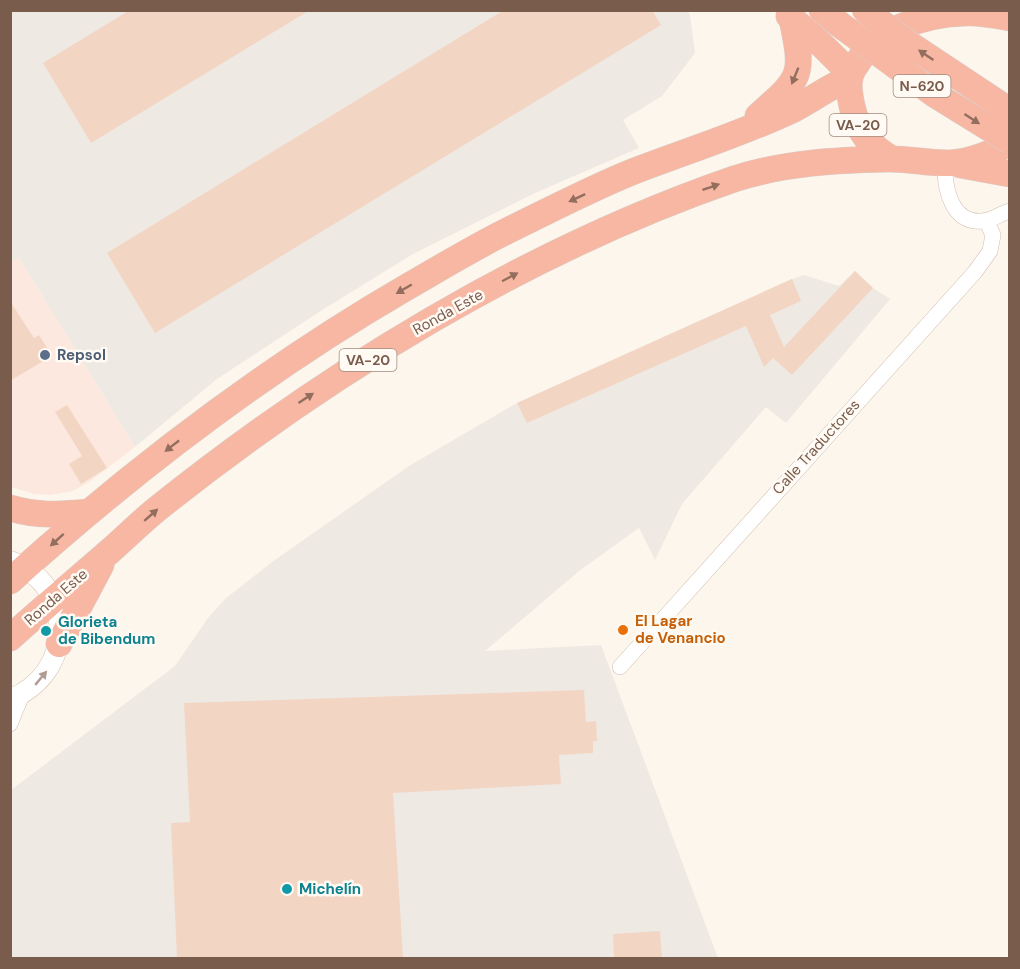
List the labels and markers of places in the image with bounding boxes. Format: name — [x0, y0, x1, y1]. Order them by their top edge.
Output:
place label: Repsol — [57, 345, 106, 365]
marker: Repsol — [38, 348, 52, 362]
place label: El Lagar de Venancio — [635, 611, 726, 648]
place label: Glorieta de Bibendum — [58, 612, 155, 649]
marker: El Lagar de Venancio — [616, 623, 630, 637]
marker: Glorieta de Bibendum — [39, 624, 53, 638]
place label: Michelín — [299, 879, 361, 899]
marker: Michelín — [280, 882, 294, 896]

